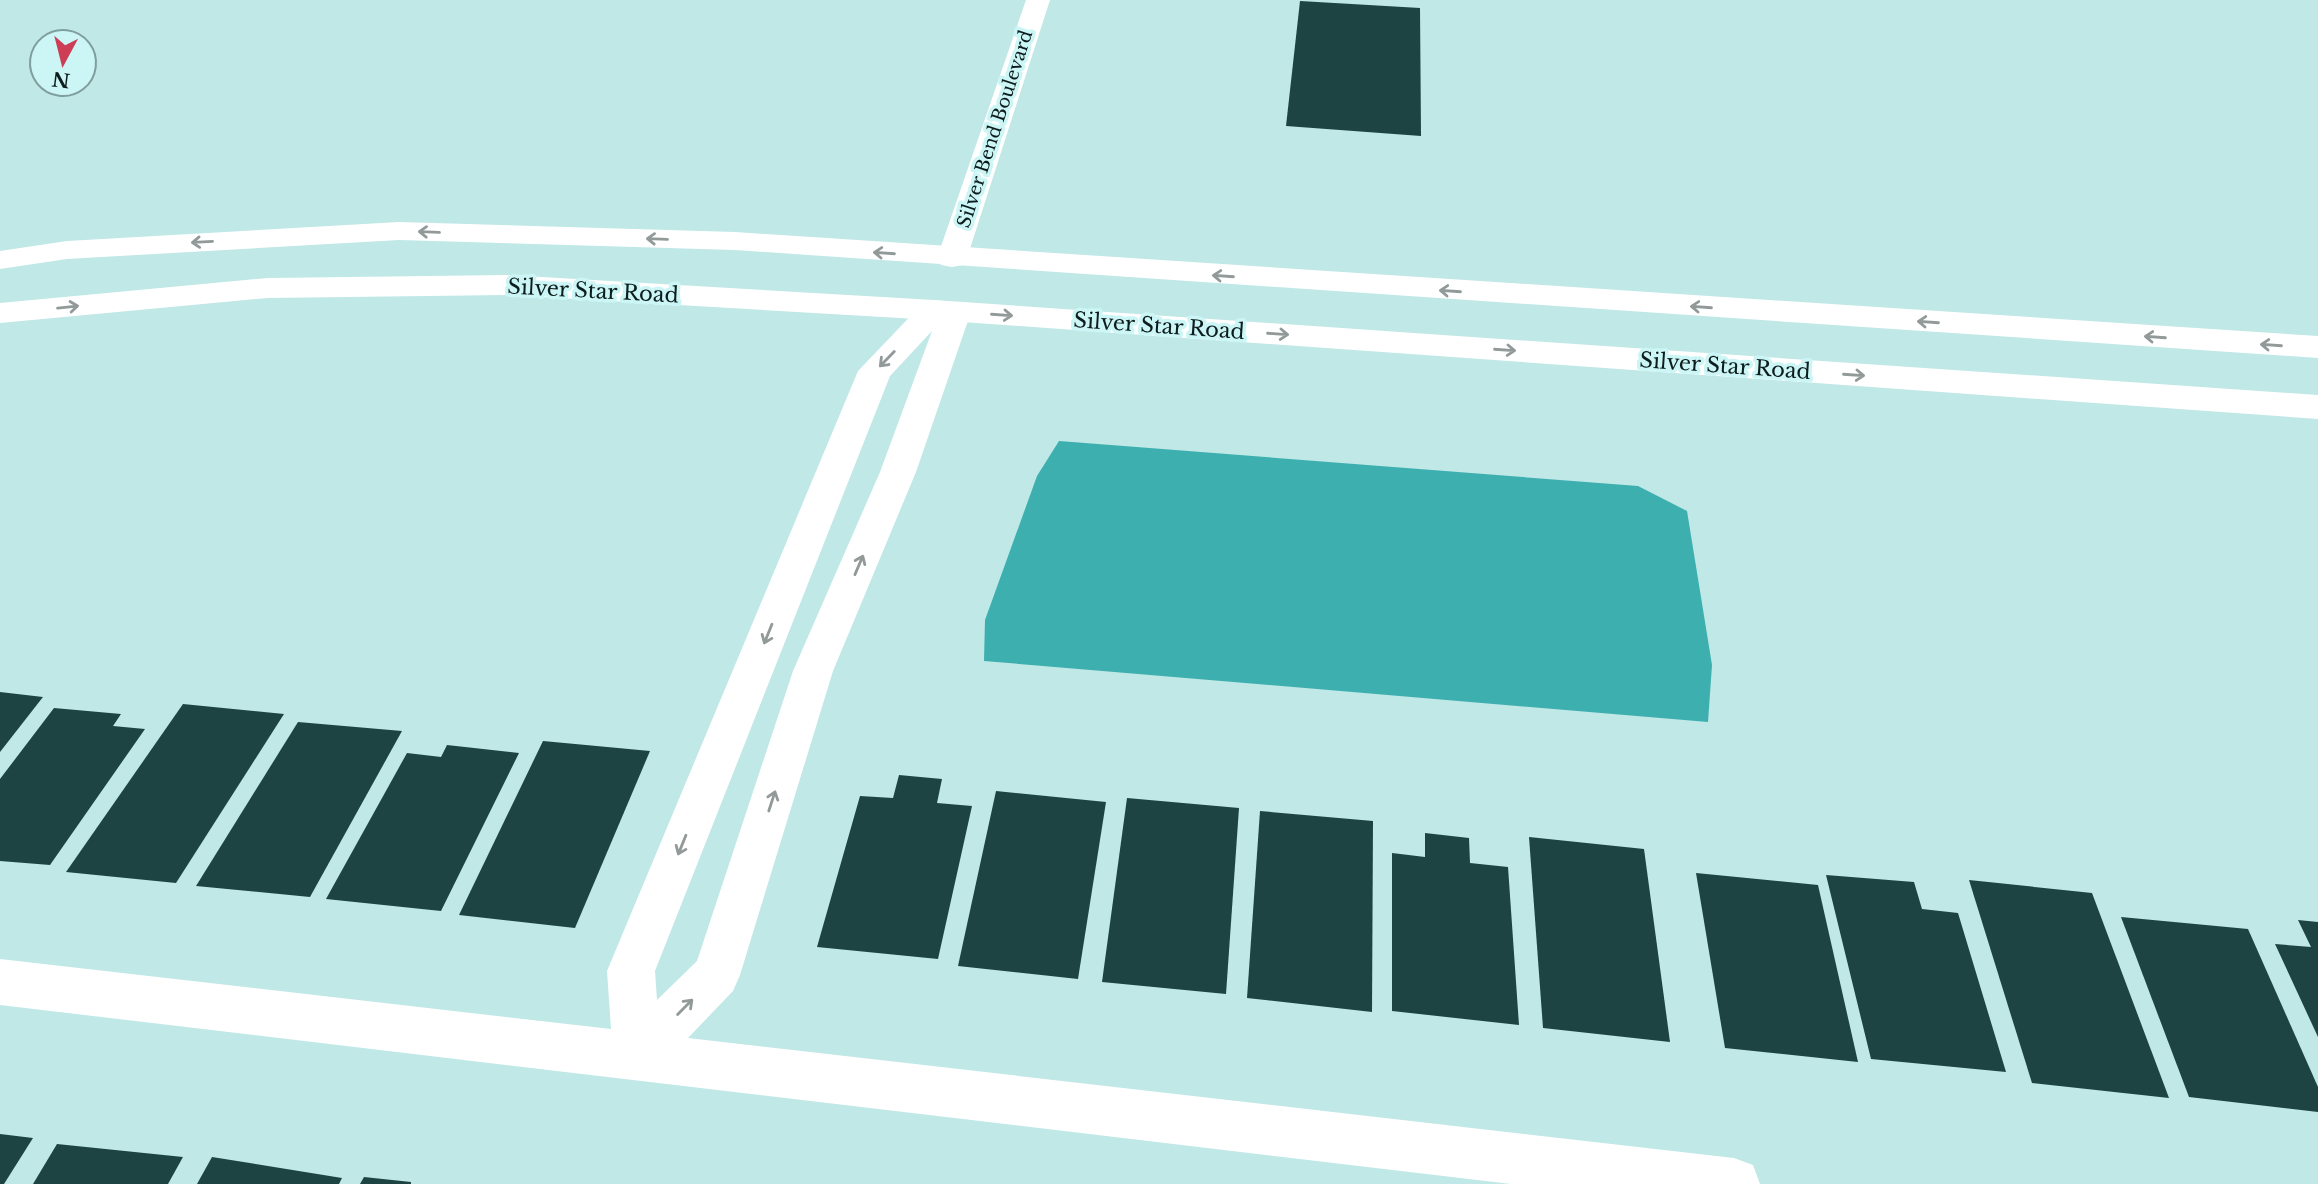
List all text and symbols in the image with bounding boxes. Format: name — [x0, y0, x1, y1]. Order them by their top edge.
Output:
street label: Silver Bend Boulevard — [953, 27, 1037, 231]
north arrow — [28, 28, 98, 98]
text: N — [51, 67, 71, 92]
one-way arrow — [418, 226, 441, 239]
one-way arrow — [646, 232, 669, 246]
one-way arrow — [191, 236, 214, 249]
one-way arrow — [873, 246, 896, 259]
one-way arrow — [1213, 269, 1235, 282]
street label: Silver Star Road — [507, 274, 679, 308]
one-way arrow — [1440, 284, 1462, 297]
one-way arrow — [56, 300, 79, 313]
one-way arrow — [1690, 301, 1713, 314]
street label: Silver Star Road — [1072, 307, 1246, 345]
one-way arrow — [991, 309, 1013, 322]
one-way arrow — [1918, 315, 1940, 328]
one-way arrow — [1266, 328, 1289, 341]
one-way arrow — [2145, 330, 2167, 343]
one-way arrow — [2260, 338, 2283, 351]
one-way arrow — [1493, 344, 1516, 357]
street label: Silver Star Road — [1638, 347, 1812, 385]
one-way arrow — [878, 350, 895, 367]
one-way arrow — [1843, 368, 1866, 381]
one-way arrow — [853, 555, 866, 576]
one-way arrow — [761, 623, 774, 645]
one-way arrow — [766, 790, 779, 812]
one-way arrow — [675, 834, 688, 855]
one-way arrow — [676, 999, 693, 1016]

